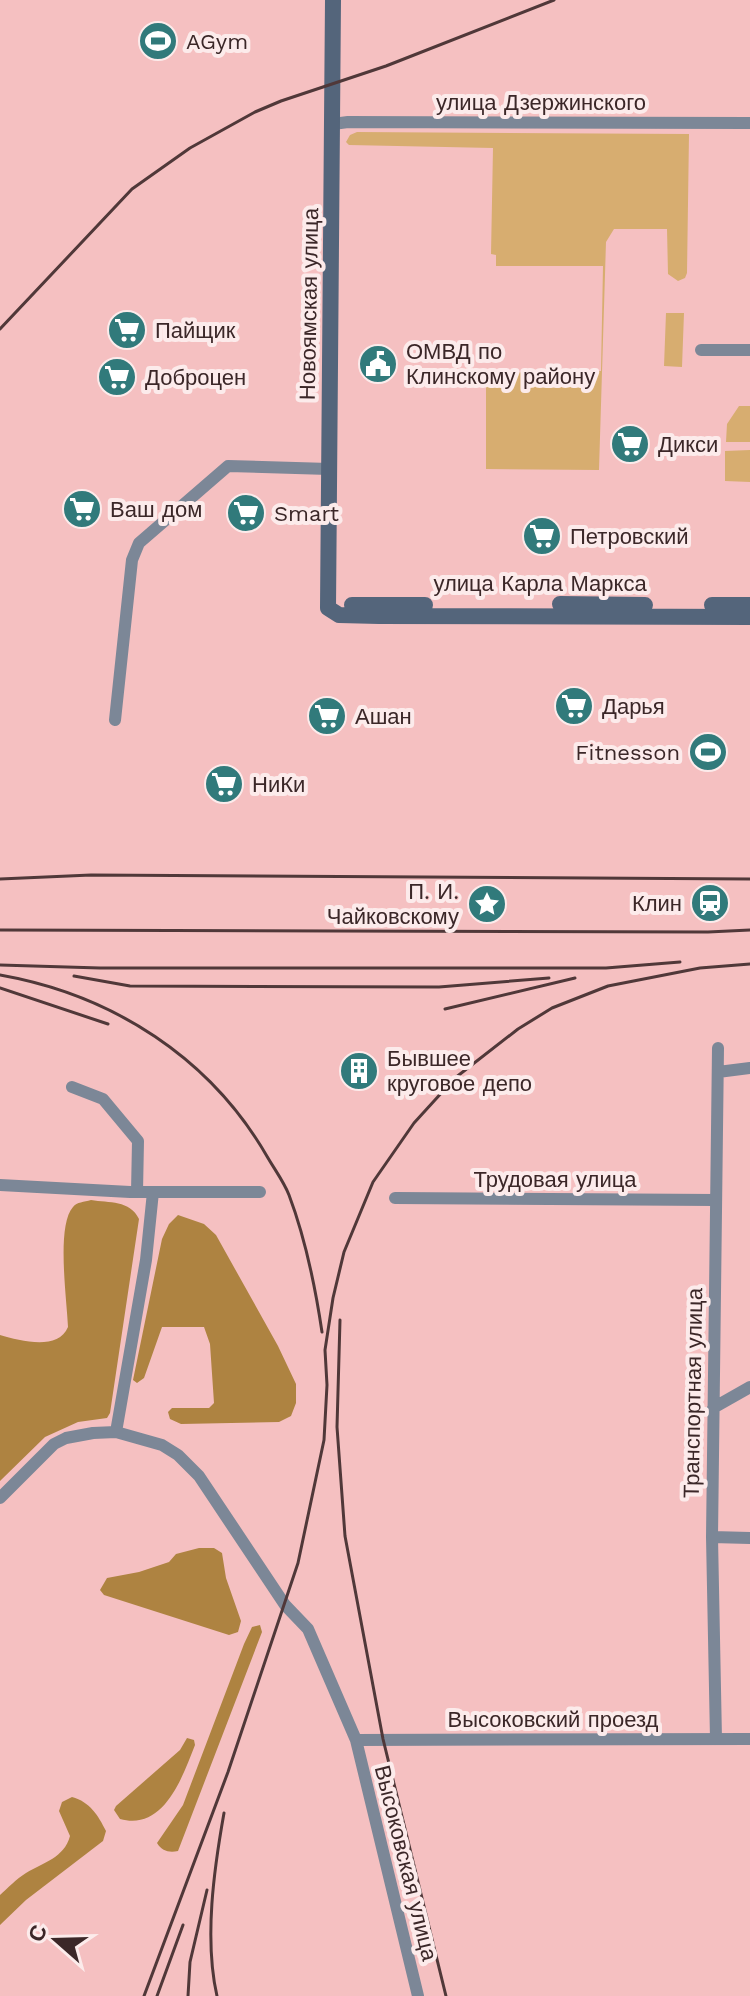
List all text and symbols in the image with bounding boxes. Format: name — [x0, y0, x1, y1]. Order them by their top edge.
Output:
sports icon: AGym — [137, 20, 179, 62]
place label: AGym — [186, 29, 248, 54]
street label: улица Дзержинского — [436, 90, 646, 115]
street label: Новоямская улица — [295, 207, 323, 400]
supermarket icon: Пайщик — [106, 309, 148, 351]
place label: Пайщик — [155, 318, 236, 343]
place label: ОМВД по Клинскому району — [406, 339, 595, 389]
public building icon: ОМВД по Клинскому району — [357, 343, 399, 385]
supermarket icon: Доброцен — [96, 356, 138, 398]
place label: Доброцен — [145, 365, 246, 390]
supermarket icon: Дикси — [609, 423, 651, 465]
place label: Дикси — [658, 432, 718, 457]
supermarket icon: Ваш дом — [61, 488, 103, 530]
supermarket icon: Smart — [225, 492, 267, 534]
place label: Ваш дом — [110, 497, 202, 522]
place label: Smart — [274, 501, 339, 526]
supermarket icon: Петровский — [521, 515, 563, 557]
place label: Петровский — [570, 524, 689, 549]
street label: улица Карла Маркса — [433, 571, 647, 596]
supermarket icon: Дарья — [553, 685, 595, 727]
place label: Дарья — [602, 694, 665, 719]
supermarket icon: Ашан — [306, 695, 348, 737]
place label: Ашан — [355, 704, 412, 729]
sports icon: Fitnesson — [687, 731, 729, 773]
place label: Fitnesson — [575, 740, 680, 765]
supermarket icon: НиКи — [203, 763, 245, 805]
place label: НиКи — [252, 772, 305, 797]
place label: П. И. Чайковскому — [327, 879, 459, 929]
station icon: Клин — [689, 882, 731, 924]
place icon: П. И. Чайковскому — [466, 883, 508, 925]
place label: Клин — [632, 891, 682, 916]
place label: Бывшее круговое депо — [387, 1046, 532, 1096]
building icon: Бывшее круговое депо — [338, 1050, 380, 1092]
street label: Трудовая улица — [473, 1167, 637, 1192]
street label: Транспортная улица — [679, 1287, 707, 1498]
street label: Высоковский проезд — [448, 1707, 659, 1732]
street label: Высоковская улица — [370, 1763, 443, 1964]
north arrow — [16, 1900, 96, 1980]
text: С — [23, 1921, 52, 1945]

